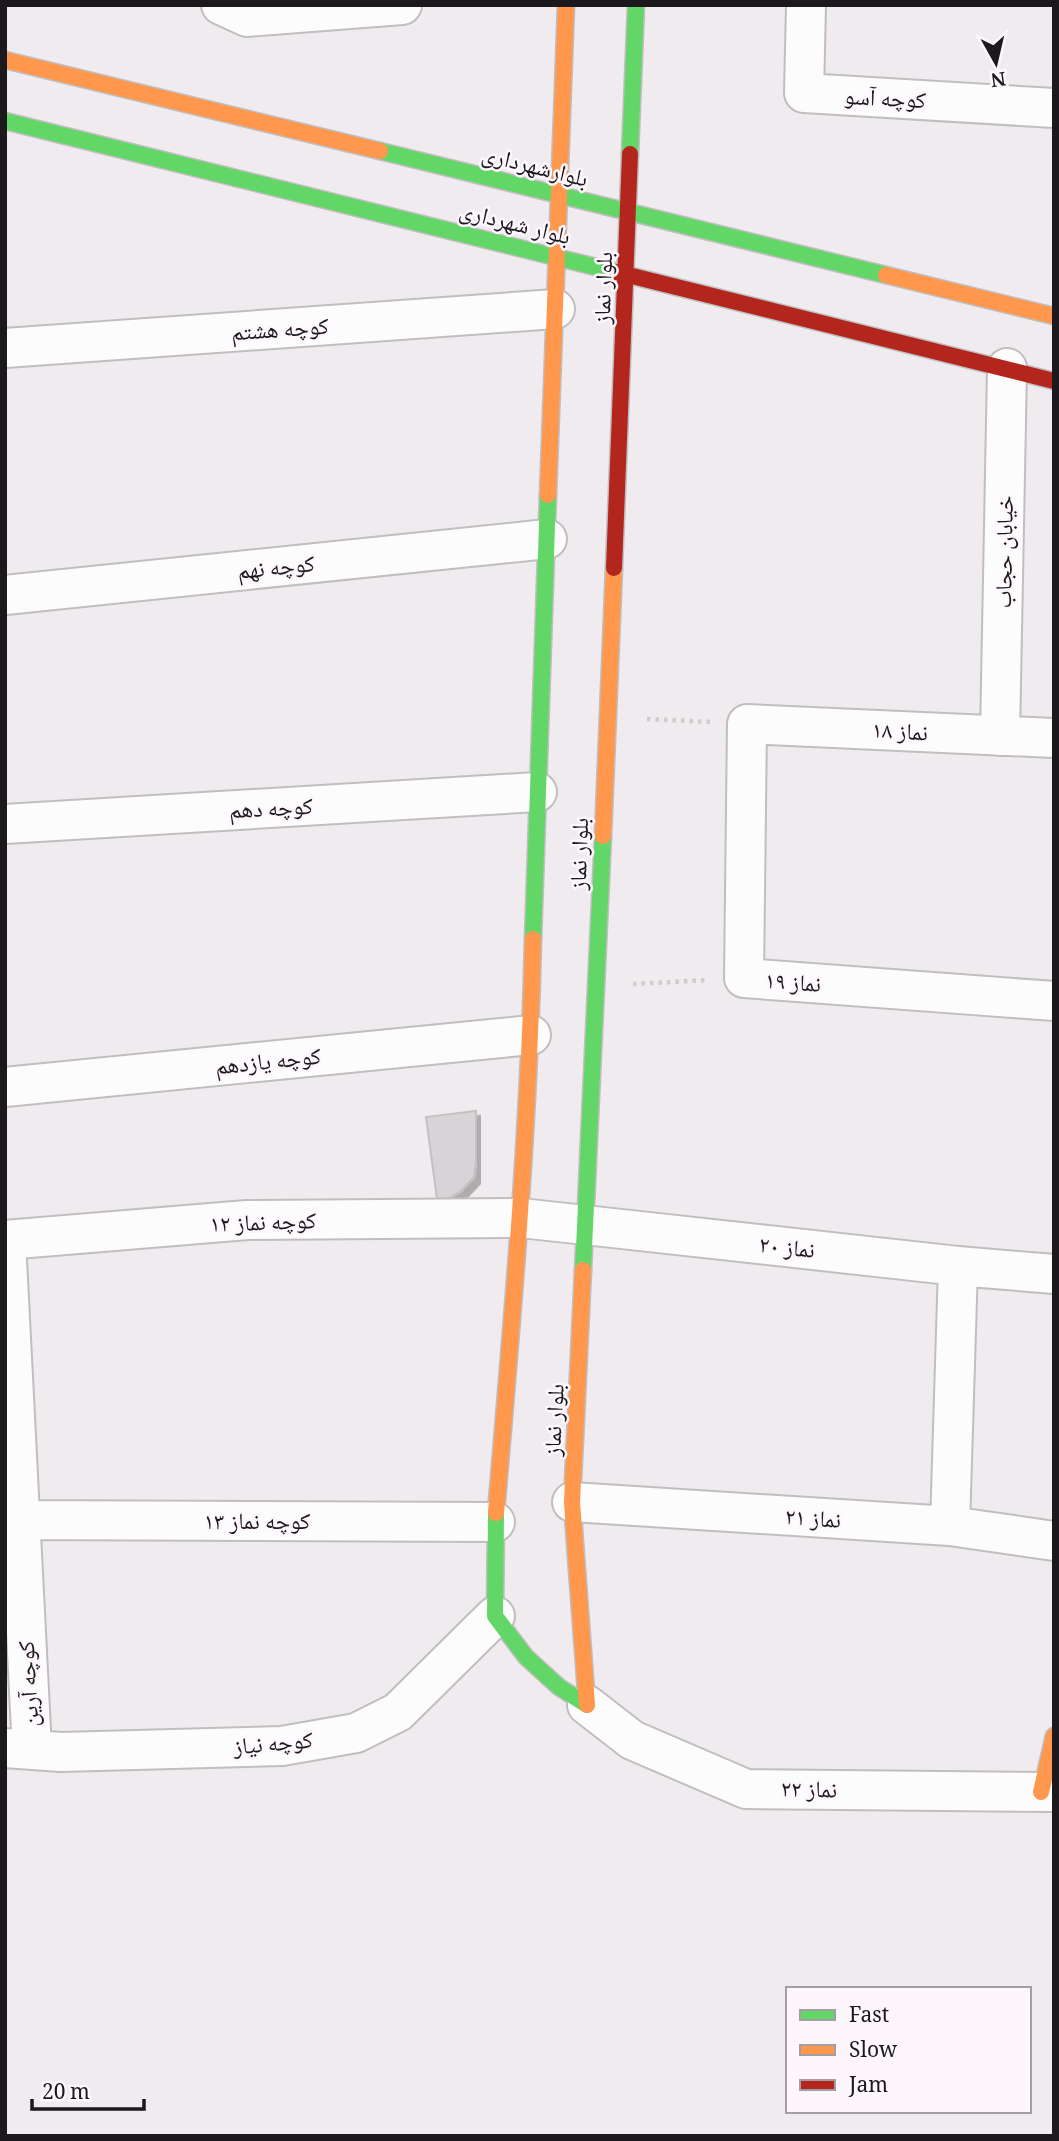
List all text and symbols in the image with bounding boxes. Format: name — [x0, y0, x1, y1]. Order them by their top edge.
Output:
north arrow — [961, 28, 1031, 98]
text: N — [988, 60, 1008, 94]
street label: کوچه آسو — [843, 79, 927, 123]
street label: بلوارشهرداری — [477, 136, 592, 201]
street label: بلوار شهرداری — [454, 193, 574, 259]
street label: بلوار نماز — [585, 251, 627, 326]
street label: کوچه هشتم — [230, 309, 331, 355]
street label: خیابان حجاب — [986, 495, 1028, 609]
street label: کوچه نهم — [236, 546, 317, 594]
street label: نماز ۱۸ — [871, 713, 929, 755]
street label: کوچه دهم — [228, 789, 314, 833]
street label: بلوار نماز — [561, 817, 603, 892]
street label: نماز ۱۹ — [763, 963, 822, 1007]
street label: کوچه یازدهم — [213, 1038, 324, 1089]
street label: کوچه نماز ۱۲ — [209, 1203, 318, 1247]
street label: نماز ۲۰ — [757, 1227, 817, 1273]
street label: بلوار نماز — [535, 1383, 579, 1458]
street label: نماز ۲۱ — [783, 1499, 842, 1543]
street label: کوچه نماز ۱۳ — [204, 1504, 311, 1544]
street label: کوچه آرین — [9, 1639, 53, 1728]
street label: کوچه نیاز — [231, 1723, 315, 1769]
street label: نماز ۲۲ — [780, 1772, 837, 1812]
legend — [786, 1987, 1031, 2113]
text: Fast — [849, 2000, 889, 2035]
text: Slow — [849, 2035, 898, 2070]
scale bar — [32, 2068, 144, 2112]
text: Jam — [848, 2070, 888, 2105]
text: 20 m — [42, 2077, 90, 2112]

